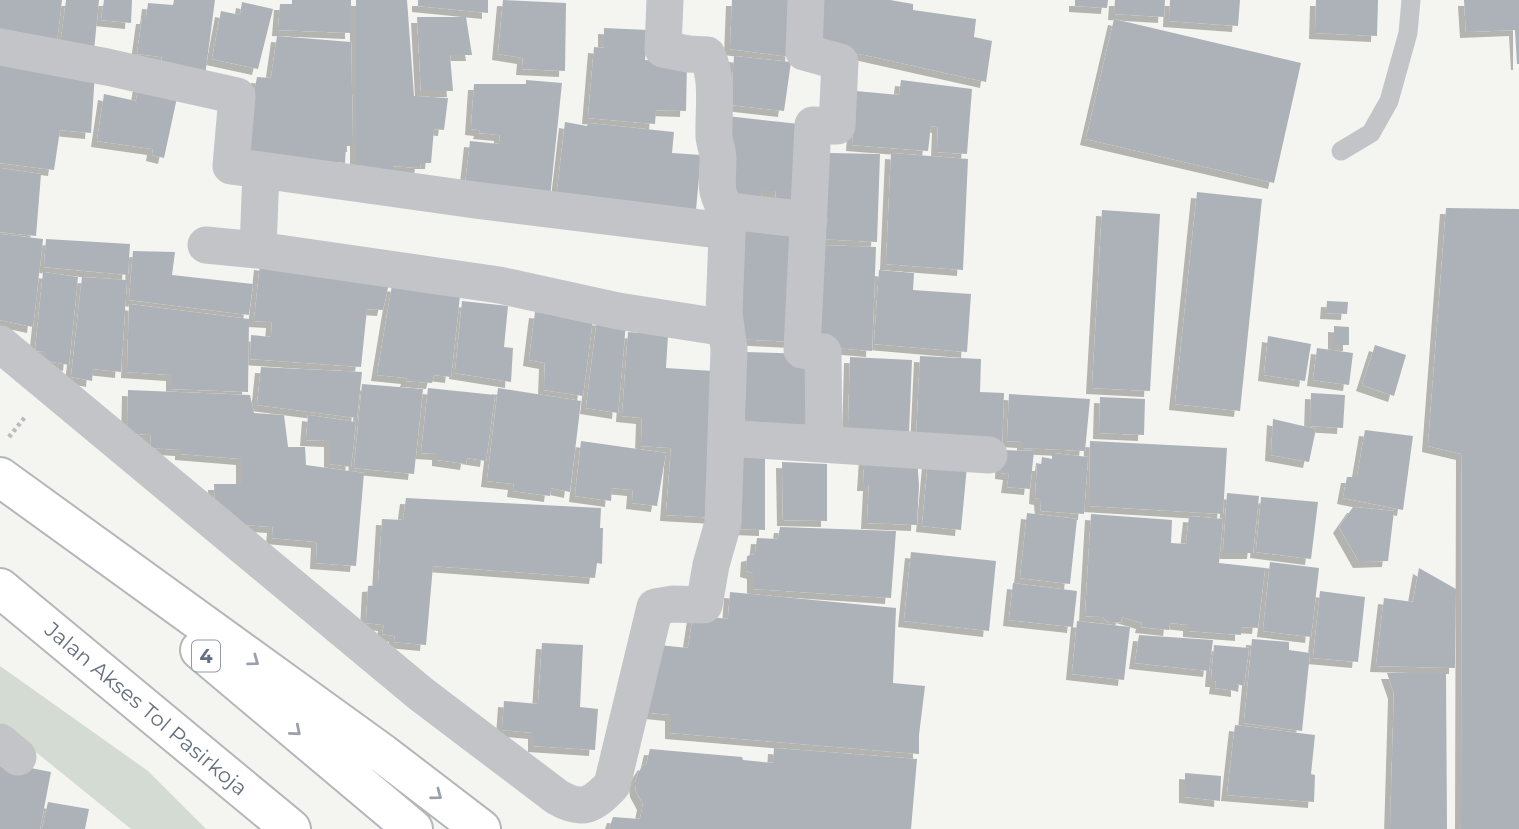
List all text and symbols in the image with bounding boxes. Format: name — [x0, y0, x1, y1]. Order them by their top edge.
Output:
street label: Jalan Akses Tol Pasirkoja — [39, 616, 253, 801]
road number: 4 — [192, 640, 220, 671]
one-way arrow — [246, 652, 259, 665]
one-way arrow — [288, 723, 301, 735]
one-way arrow — [429, 787, 442, 800]

